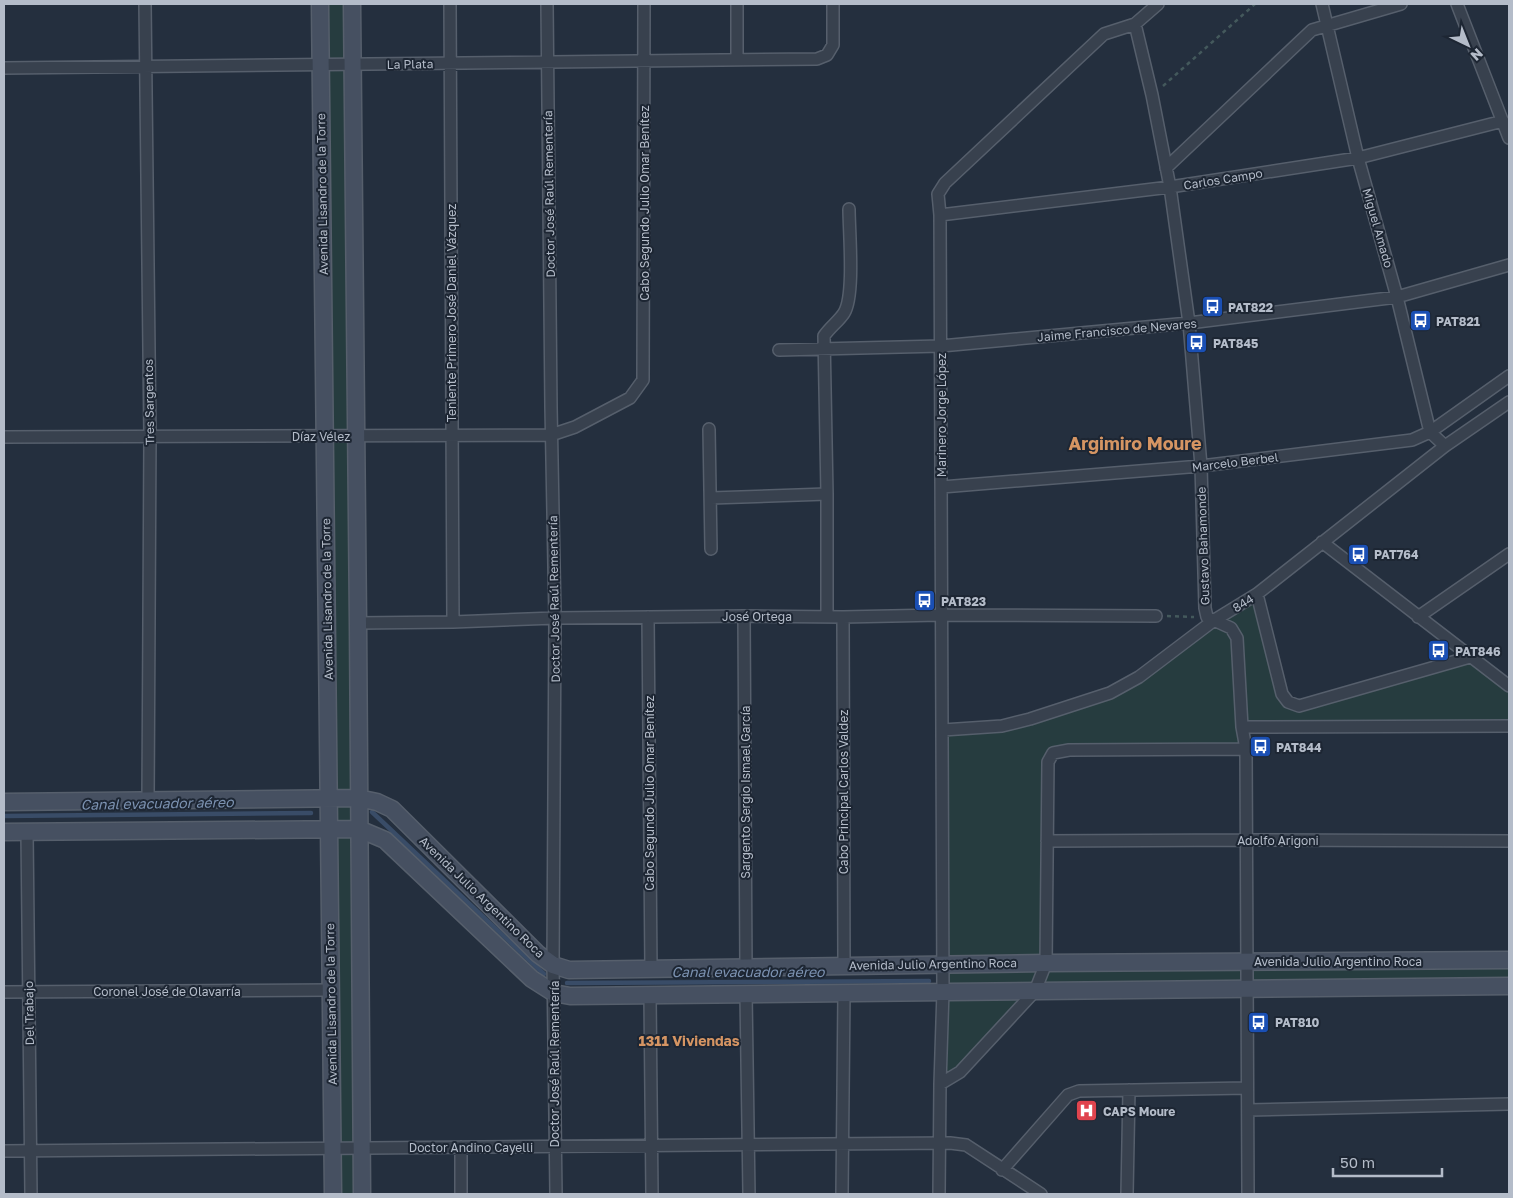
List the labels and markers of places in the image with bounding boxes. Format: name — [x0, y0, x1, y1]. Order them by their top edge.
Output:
bus stop icon: PAT822 — [1200, 295, 1224, 319]
place label: PAT822 — [1228, 300, 1273, 315]
bus stop icon: PAT821 — [1408, 309, 1432, 333]
place label: PAT821 — [1436, 314, 1480, 329]
bus stop icon: PAT845 — [1185, 331, 1209, 355]
place label: PAT845 — [1213, 336, 1258, 351]
bus stop icon: PAT764 — [1346, 542, 1370, 566]
place label: PAT764 — [1374, 547, 1419, 562]
bus stop icon: PAT823 — [913, 589, 937, 613]
place label: PAT823 — [941, 594, 986, 609]
bus stop icon: PAT846 — [1427, 639, 1451, 663]
place label: PAT846 — [1455, 644, 1501, 659]
bus stop icon: PAT844 — [1248, 735, 1272, 759]
place label: PAT844 — [1276, 740, 1322, 755]
bus stop icon: PAT810 — [1247, 1010, 1271, 1034]
place label: PAT810 — [1275, 1015, 1320, 1030]
hospital icon: CAPS Moure — [1075, 1099, 1099, 1123]
place label: CAPS Moure — [1103, 1104, 1175, 1119]

